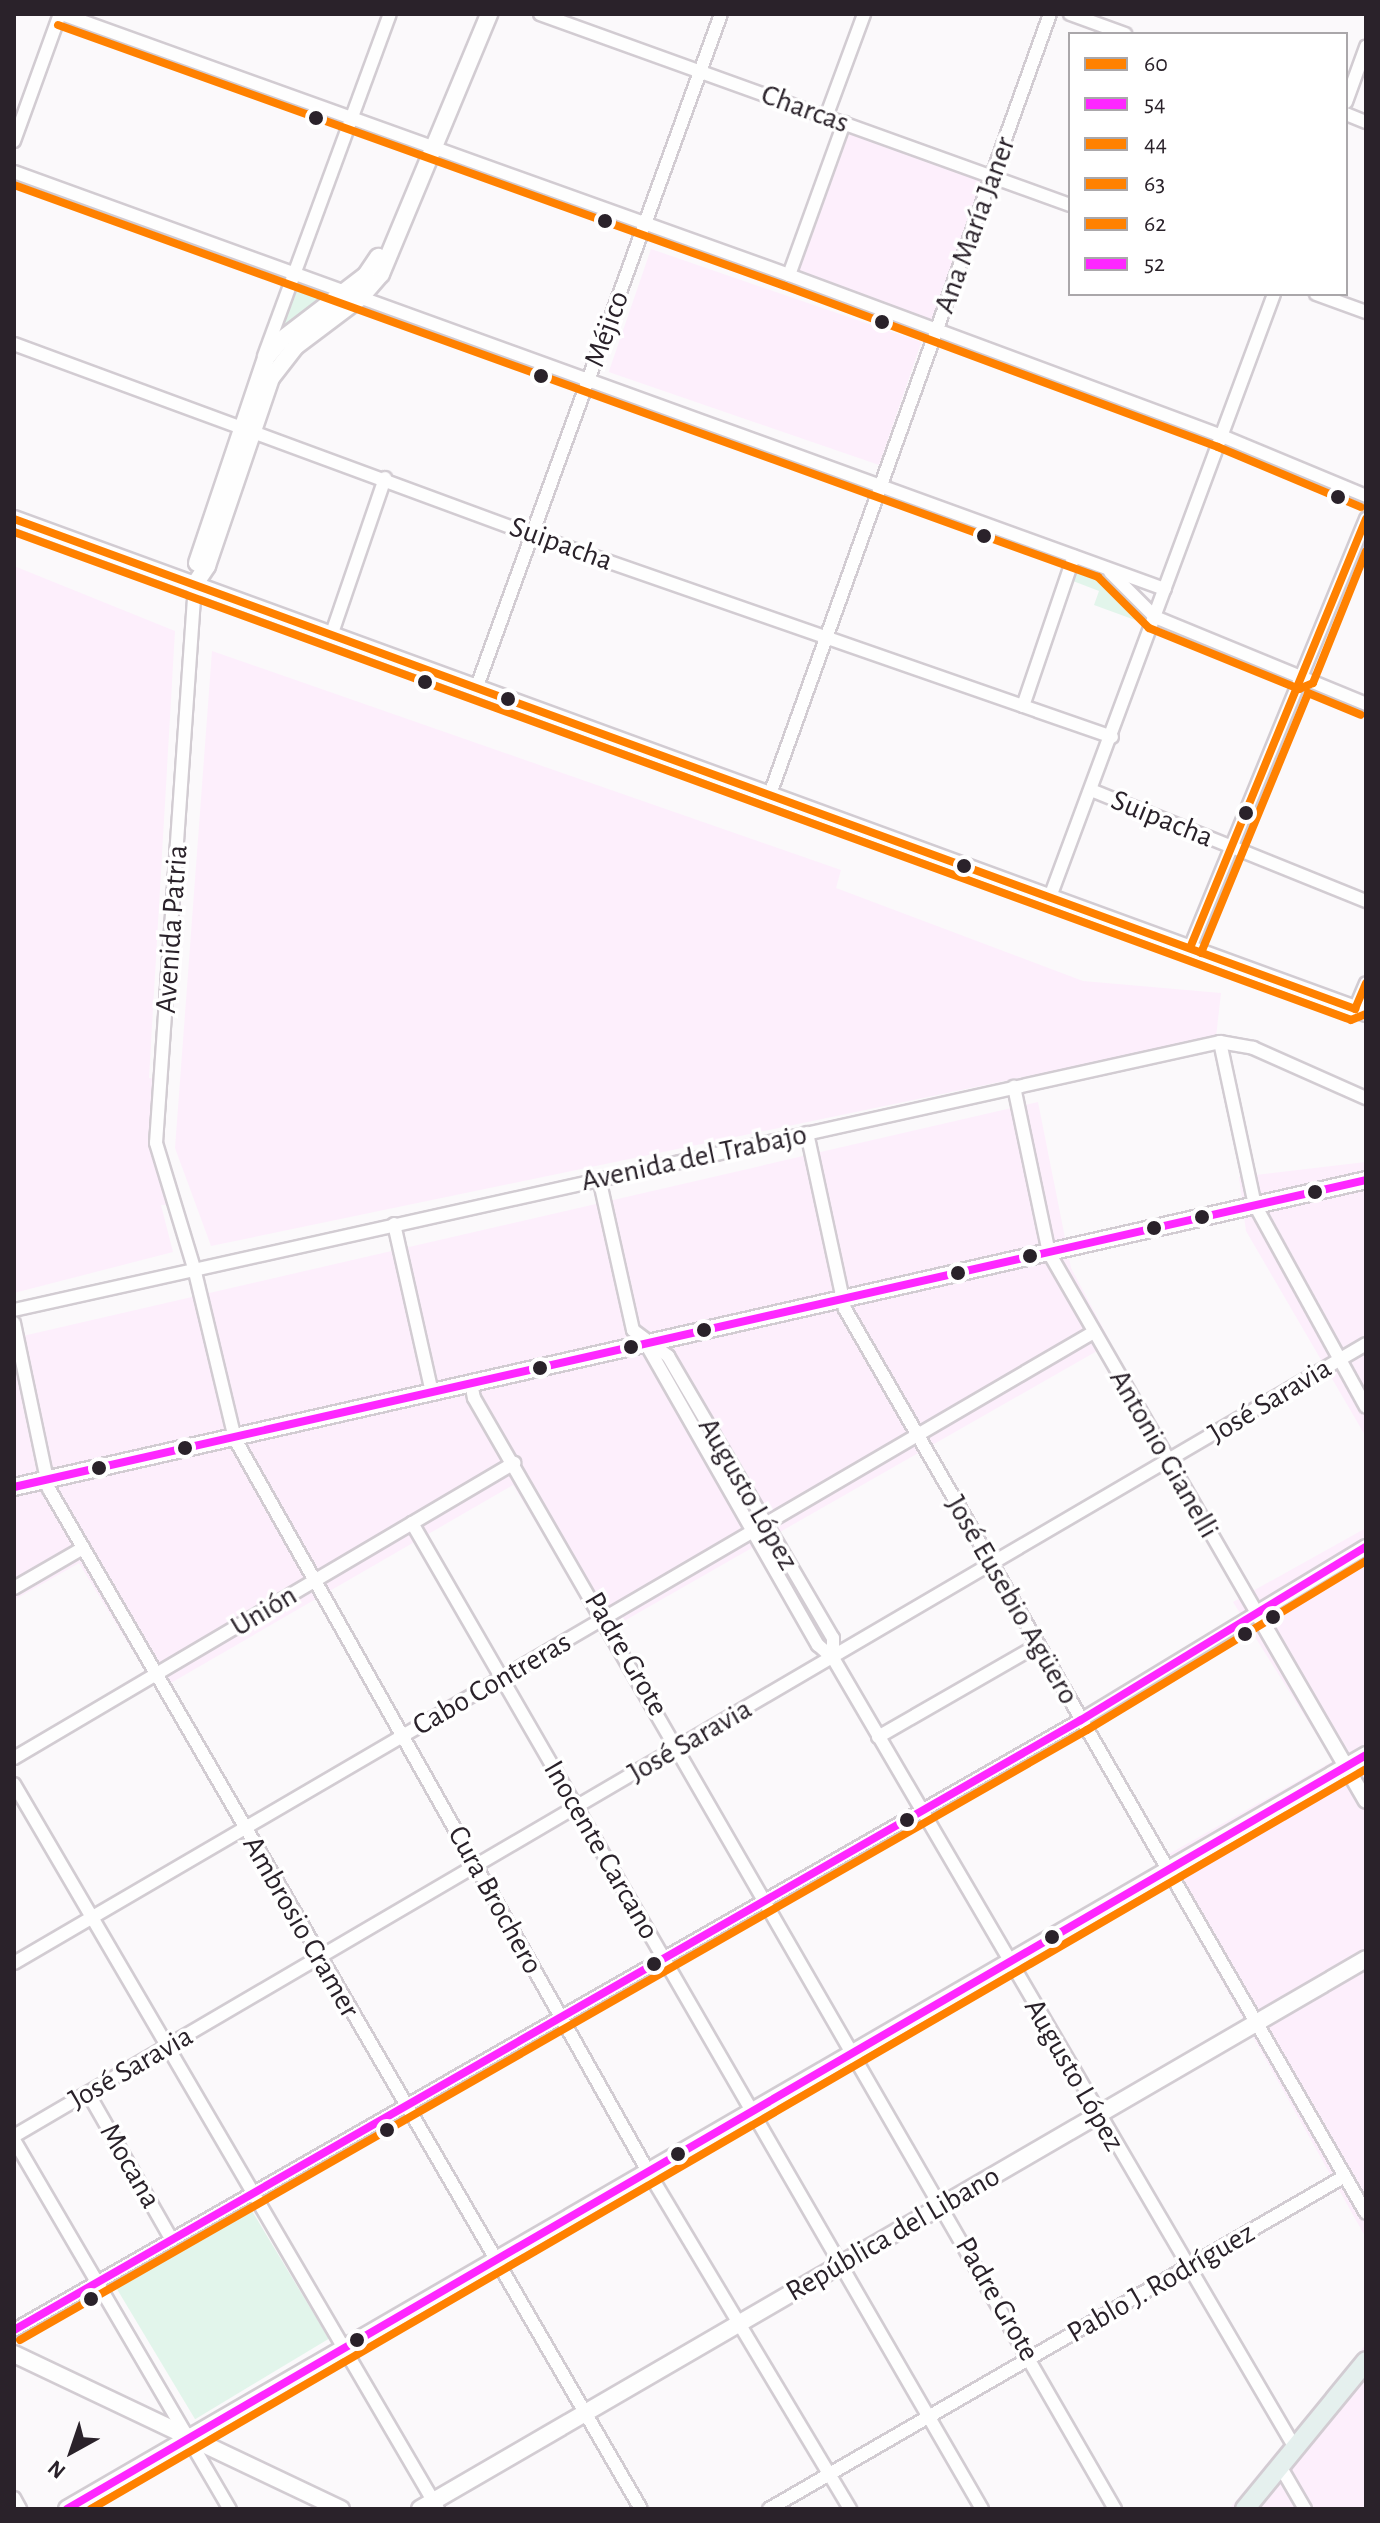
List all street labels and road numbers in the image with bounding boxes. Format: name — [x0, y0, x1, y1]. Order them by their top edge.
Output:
street label: Charcas — [756, 77, 854, 141]
street label: Ana María Janer — [926, 132, 1024, 318]
street label: Méjico — [577, 286, 637, 372]
street label: Suipacha — [505, 509, 617, 579]
street label: Suipacha — [1106, 782, 1218, 856]
street label: Avenida Patria — [148, 843, 196, 1015]
street label: Avenida del Trabajo — [578, 1117, 810, 1199]
street label: José Saravia — [1202, 1350, 1338, 1452]
street label: Antonio Gianelli — [1101, 1363, 1227, 1545]
street label: Augusto López — [690, 1411, 806, 1577]
street label: José Eusebio Agüero — [938, 1489, 1086, 1711]
street label: Unión — [224, 1577, 304, 1645]
street label: Padre Grote — [576, 1586, 676, 1722]
street label: Cabo Contreras — [406, 1624, 578, 1744]
street label: José Saravia — [622, 1691, 758, 1791]
street label: Inocente Carcano — [535, 1754, 667, 1946]
street label: Cura Brochero — [440, 1820, 550, 1980]
street label: Ambrosio Cramer — [234, 1830, 368, 2024]
street label: Augusto López — [1016, 1992, 1132, 2158]
street label: José Saravia — [63, 2018, 199, 2118]
street label: Mocana — [91, 2117, 169, 2215]
street label: República del Libano — [780, 2158, 1006, 2310]
street label: Pablo J. Rodríguez — [1061, 2215, 1261, 2351]
street label: Padre Grote — [947, 2231, 1047, 2367]

